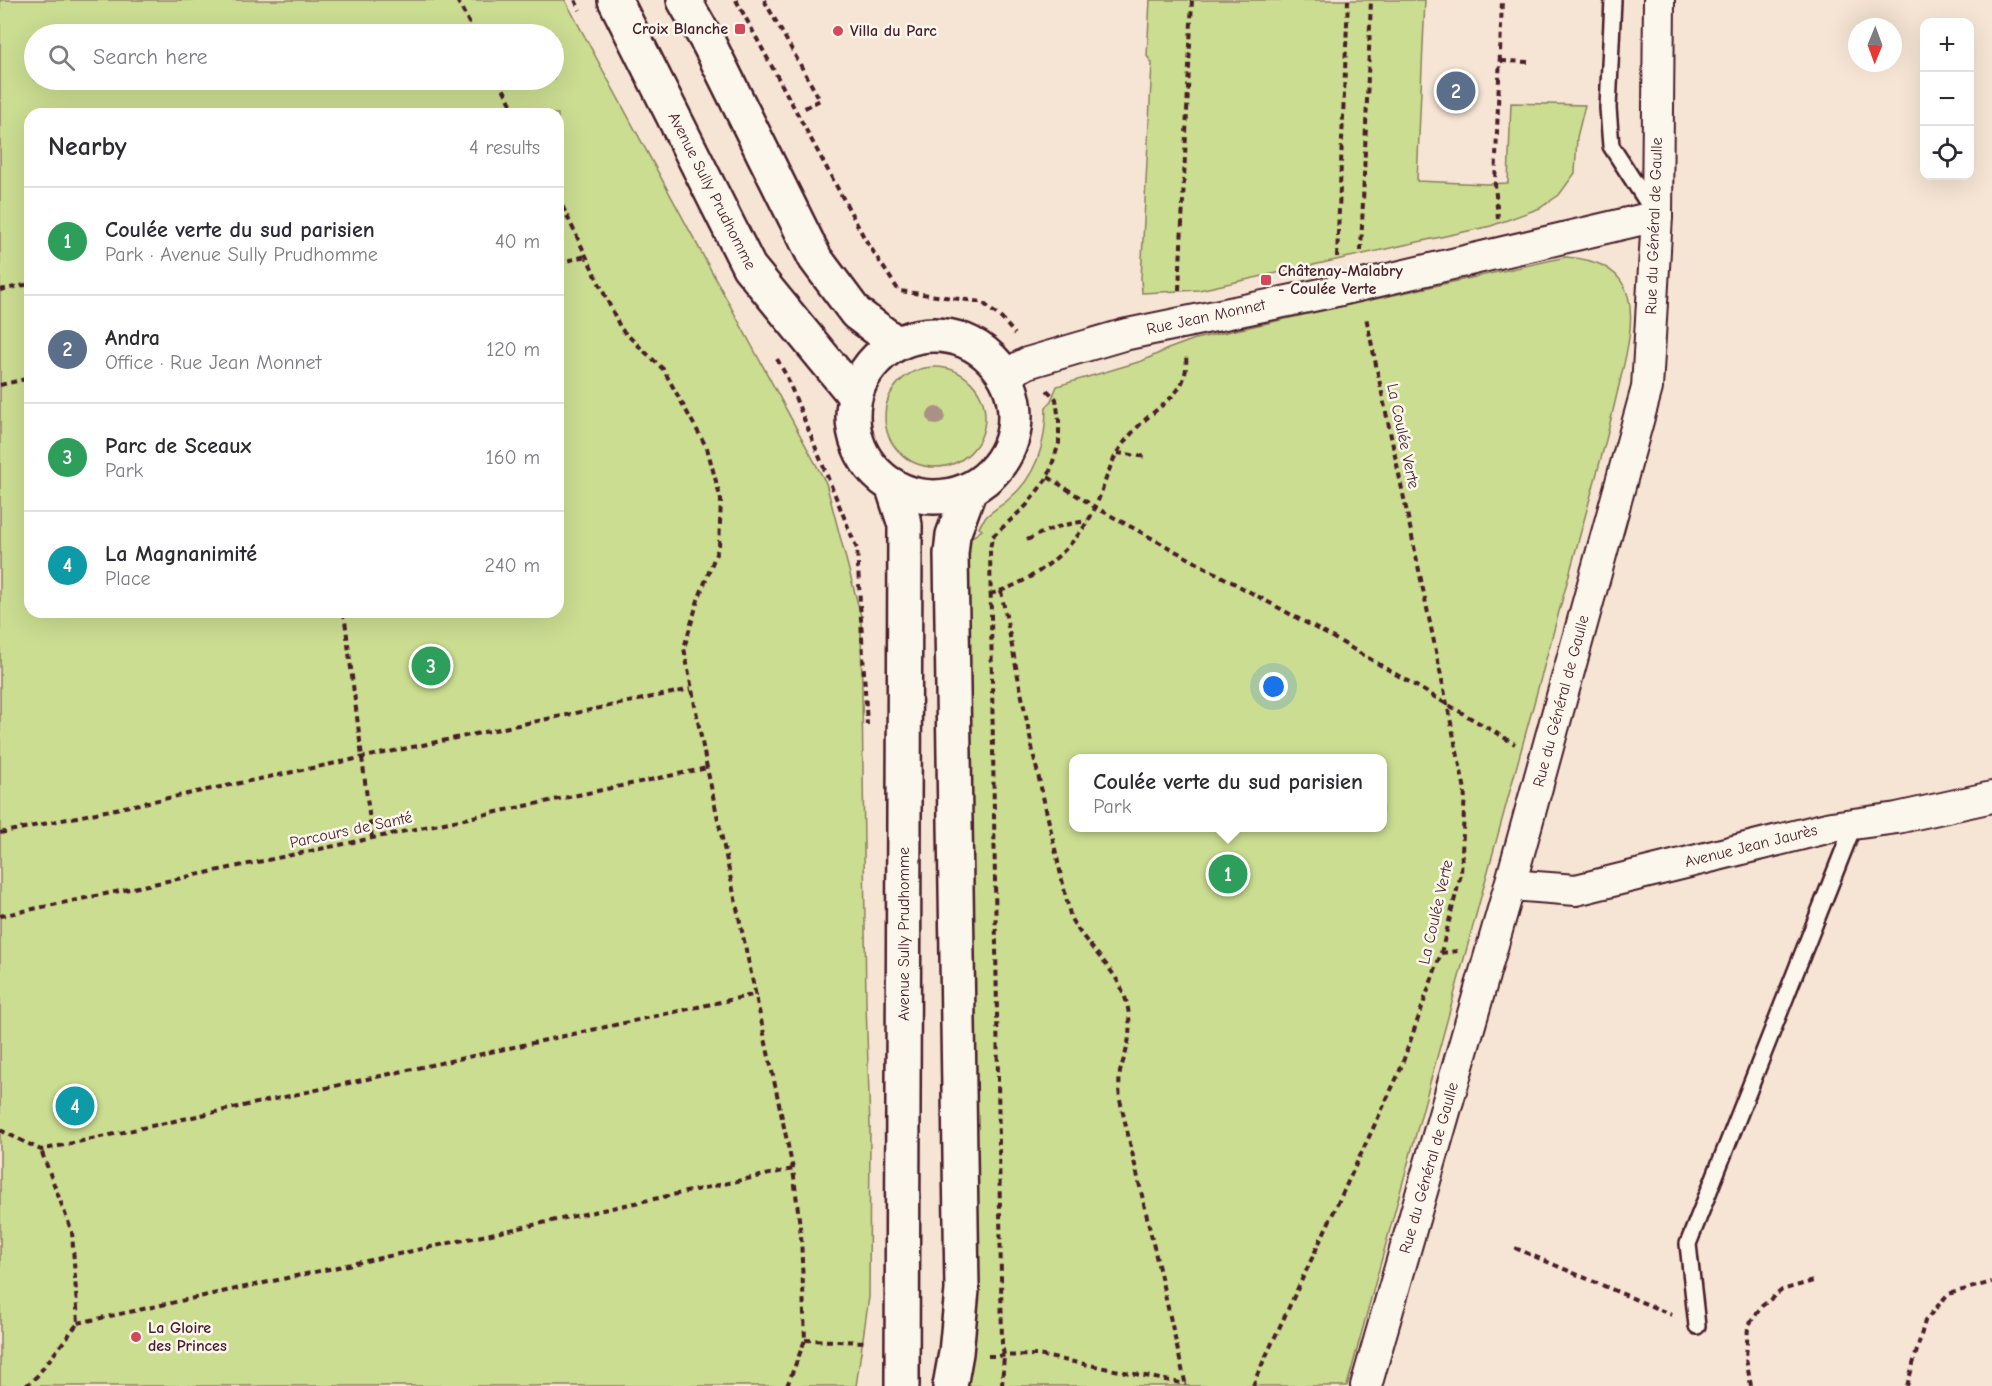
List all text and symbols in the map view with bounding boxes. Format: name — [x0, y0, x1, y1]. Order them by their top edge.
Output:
north arrow — [1848, 18, 1902, 72]
map controls — [1920, 18, 1974, 180]
button: + — [1920, 18, 1974, 72]
place label: Croix Blanche — [632, 20, 728, 38]
marker: Croix Blanche — [733, 22, 747, 36]
place label: Villa du Parc — [850, 22, 937, 40]
search box — [24, 24, 564, 90]
marker: Villa du Parc — [831, 24, 845, 38]
icon: search — [45, 41, 78, 74]
text: Search here — [93, 44, 208, 70]
pin: 2 — [1436, 68, 1476, 113]
button: − — [1920, 72, 1974, 126]
street label: Avenue Sully Prudhomme — [664, 109, 760, 273]
button: locate — [1920, 126, 1974, 180]
text: Nearby — [48, 132, 127, 162]
text: 4 results — [469, 136, 540, 159]
street label: Rue du Général de Gaulle — [1642, 137, 1666, 315]
text: Coulée verte du sud parisien — [105, 217, 375, 243]
text: 1 — [64, 230, 71, 253]
text: 40 m — [495, 230, 540, 253]
text: Park · Avenue Sully Prudhomme — [105, 243, 378, 266]
place label: Châtenay-Malabry - Coulée Verte — [1278, 262, 1403, 298]
marker: Châtenay-Malabry - Coulée Verte — [1259, 273, 1273, 287]
street label: Rue Jean Monnet — [1145, 296, 1267, 338]
text: Andra — [105, 325, 160, 351]
text: 2 — [63, 338, 72, 361]
text: 120 m — [486, 338, 540, 361]
text: Office · Rue Jean Monnet — [105, 351, 321, 374]
street label: La Coulée Verte — [1383, 382, 1423, 490]
text: Parc de Sceaux — [105, 433, 251, 459]
text: 3 — [63, 446, 72, 469]
text: 160 m — [486, 446, 540, 469]
text: Park — [105, 459, 143, 482]
text: La Magnanimité — [105, 541, 257, 567]
text: 4 — [63, 554, 72, 577]
text: 240 m — [485, 554, 540, 577]
text: Place — [105, 567, 151, 590]
street label: Rue du Général de Gaulle — [1529, 613, 1593, 789]
pin: 3 — [412, 644, 450, 688]
your location — [1259, 672, 1288, 701]
popup — [1069, 754, 1387, 832]
text: Coulée verte du sud parisien — [1093, 769, 1363, 795]
text: Park — [1093, 795, 1131, 818]
street label: Parcours de Santé — [288, 808, 414, 852]
street label: Avenue Jean Jaurès — [1683, 821, 1820, 871]
street label: Avenue Sully Prudhomme — [895, 847, 913, 1021]
pin: 1 — [1208, 852, 1248, 896]
street label: La Coulée Verte — [1415, 858, 1457, 966]
street label: Rue du Général de Gaulle — [1396, 1080, 1462, 1256]
pin: 4 — [56, 1084, 94, 1128]
place label: La Gloire des Princes — [148, 1319, 227, 1355]
marker: La Gloire des Princes — [129, 1330, 143, 1344]

